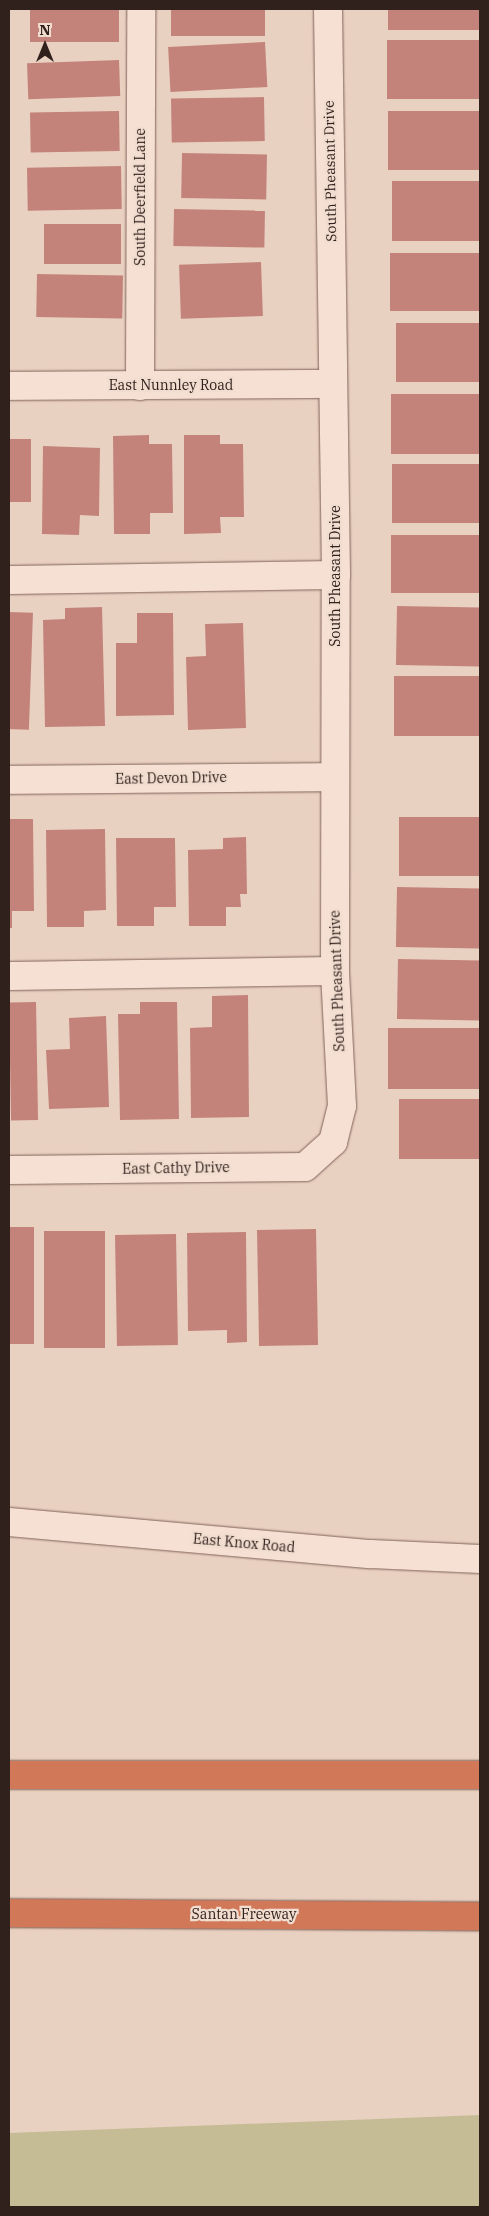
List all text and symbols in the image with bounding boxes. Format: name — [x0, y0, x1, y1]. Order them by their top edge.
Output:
north arrow — [20, 20, 70, 70]
text: N — [39, 21, 51, 39]
street label: South Pheasant Drive — [320, 100, 340, 242]
street label: South Deerfield Lane — [132, 128, 148, 266]
street label: East Nunnley Road — [109, 377, 233, 393]
street label: South Pheasant Drive — [327, 505, 343, 647]
street label: East Devon Drive — [115, 769, 227, 787]
street label: South Pheasant Drive — [326, 910, 348, 1052]
street label: East Cathy Drive — [122, 1159, 230, 1177]
street label: East Knox Road — [192, 1530, 296, 1556]
street label: Santan Freeway — [192, 1906, 296, 1922]

